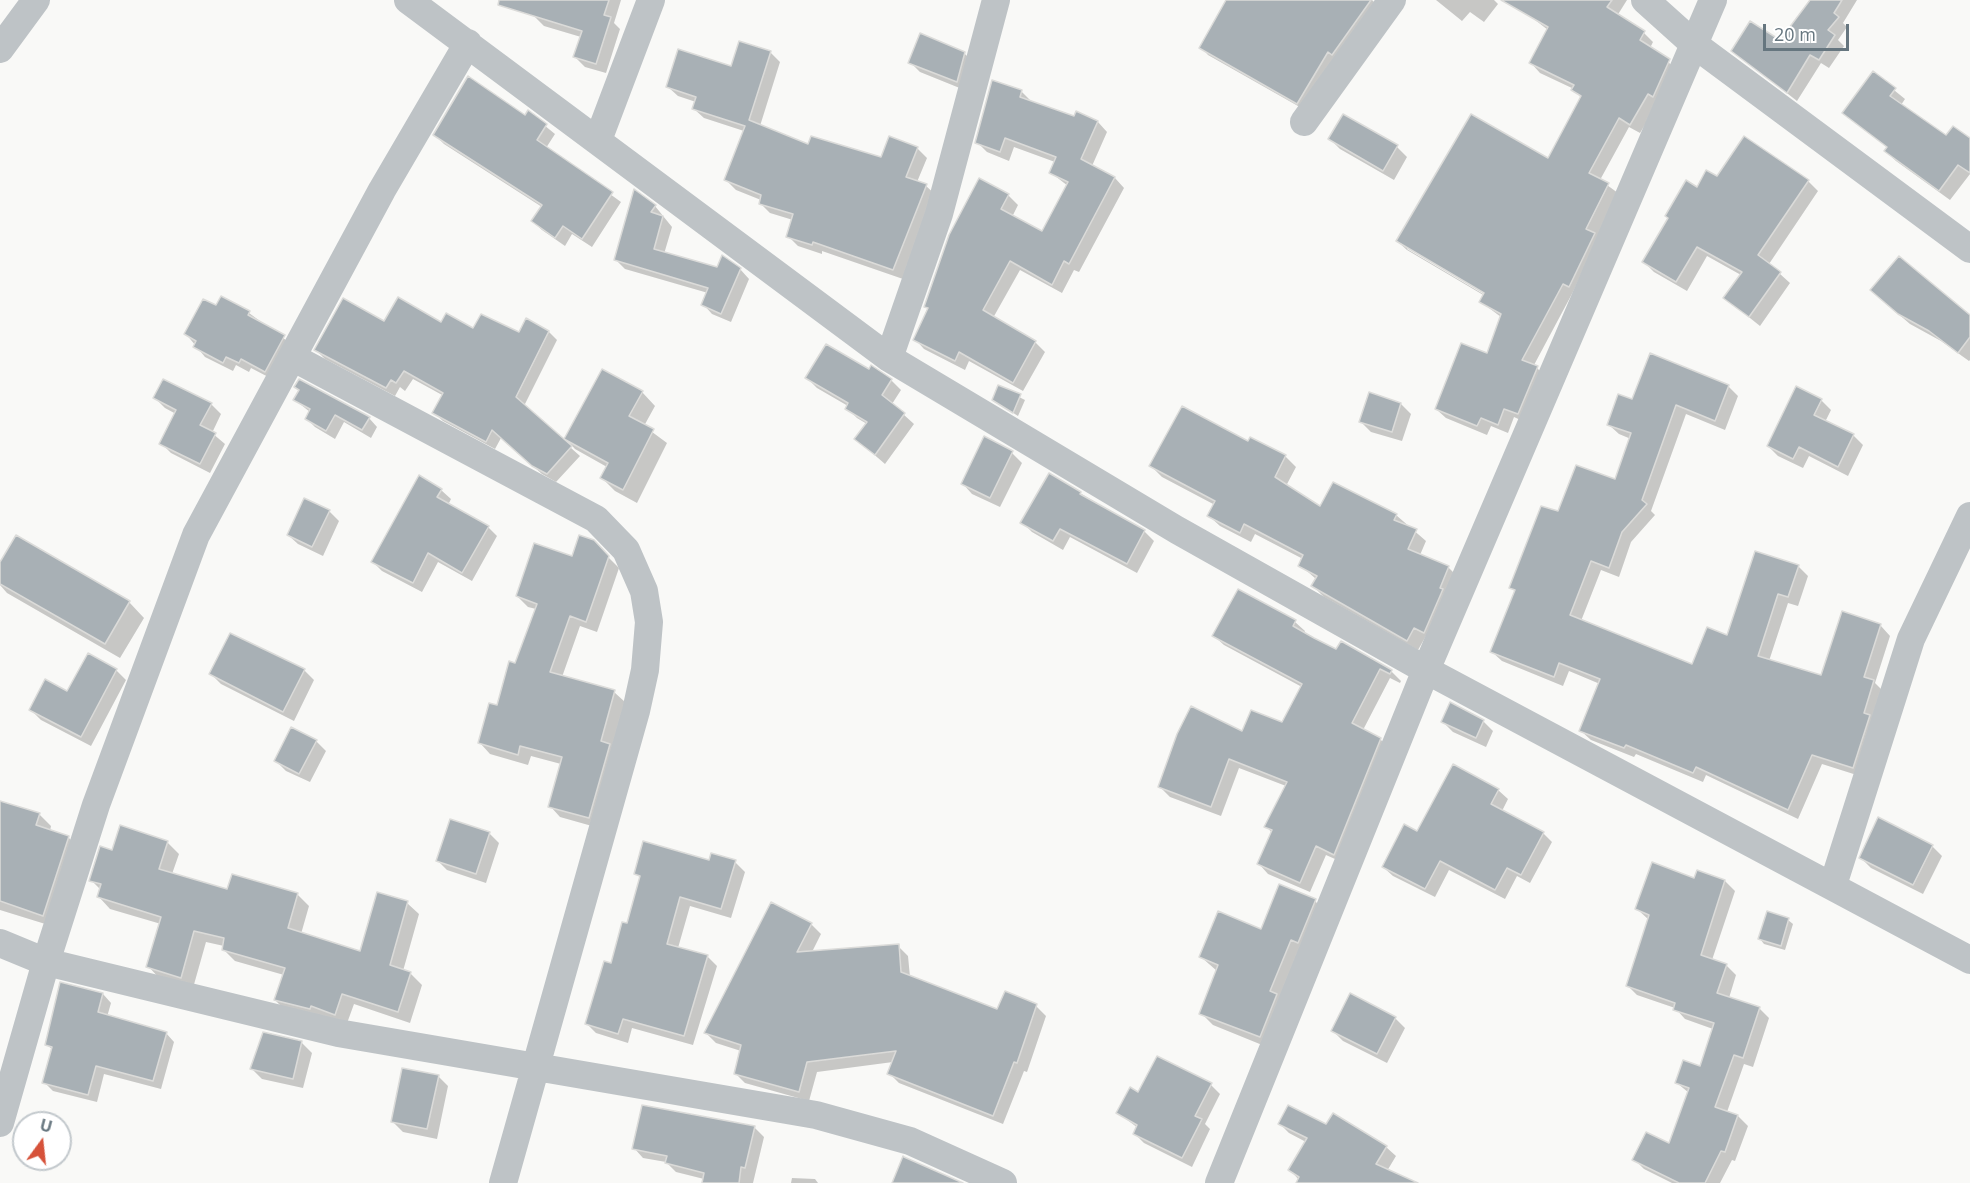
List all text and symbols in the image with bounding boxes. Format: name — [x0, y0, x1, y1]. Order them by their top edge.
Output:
scale bar — [1766, 12, 1852, 50]
text: 20 m — [1774, 22, 1816, 46]
north arrow — [12, 1111, 72, 1171]
text: U — [37, 1113, 55, 1138]

